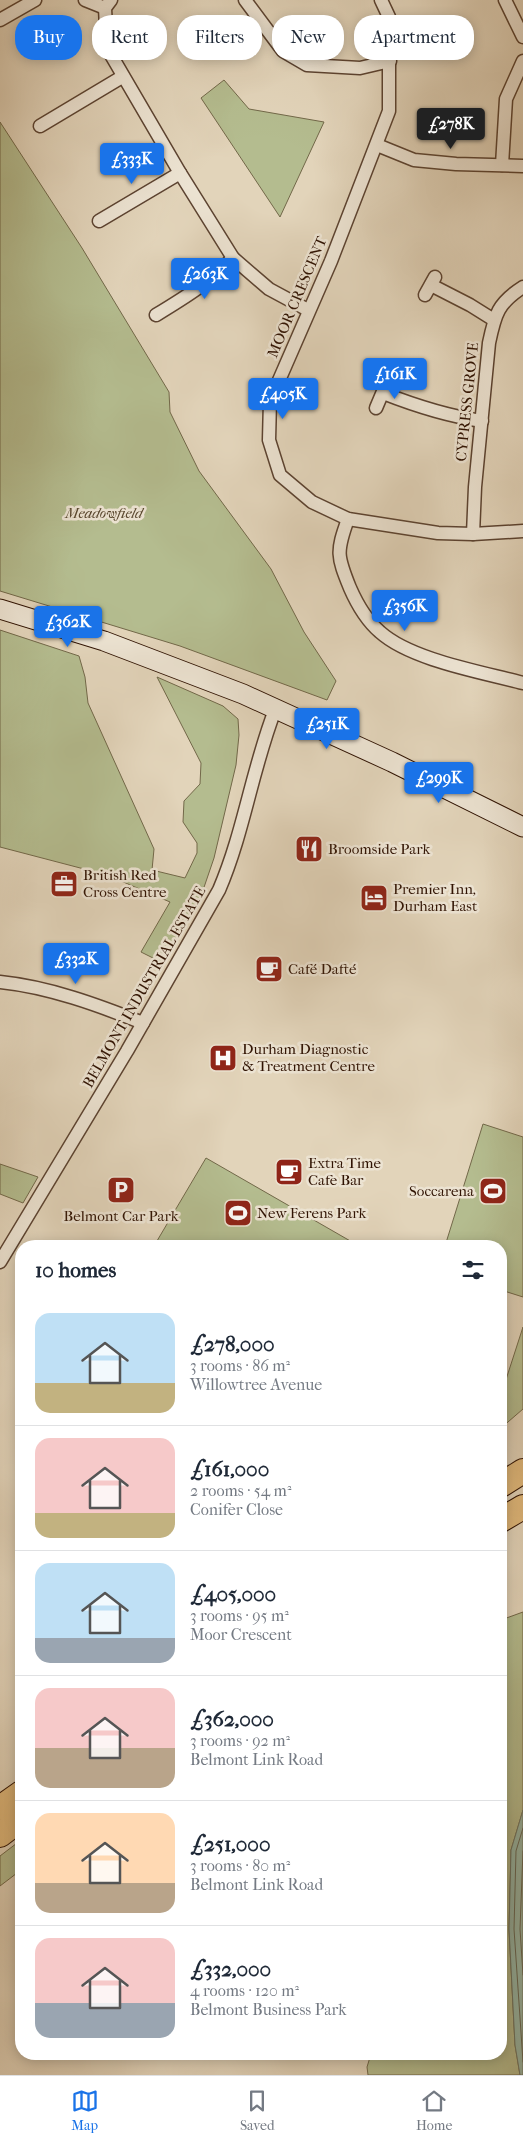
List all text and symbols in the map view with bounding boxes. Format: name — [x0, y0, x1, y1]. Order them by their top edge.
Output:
chip: Buy — [15, 15, 82, 60]
chip: Rent — [92, 15, 167, 60]
chip: Filters — [177, 15, 262, 60]
chip: New — [272, 15, 344, 60]
chip: Apartment — [354, 15, 474, 60]
pin: £278K — [416, 108, 486, 150]
text: £278K — [428, 114, 474, 133]
pin: £333K — [97, 142, 167, 185]
text: £333K — [111, 149, 153, 168]
street label: MOOR CRESCENT — [263, 233, 331, 360]
pin: £263K — [170, 258, 240, 300]
text: £263K — [182, 264, 228, 283]
street label: CYPRESS GROVE — [452, 341, 482, 463]
pin: £161K — [360, 358, 430, 400]
text: £161K — [374, 364, 416, 383]
pin: £405K — [248, 378, 318, 420]
text: £405K — [259, 384, 307, 403]
park label: Meadowfield — [64, 504, 145, 522]
pin: £356K — [370, 590, 440, 632]
text: £356K — [383, 596, 427, 615]
pin: £362K — [33, 606, 103, 648]
text: £362K — [45, 612, 91, 631]
pin: £251K — [292, 708, 362, 750]
text: £251K — [305, 714, 349, 733]
pin: £299K — [404, 762, 474, 804]
text: £299K — [415, 768, 463, 787]
restaurant icon: Broomside Park — [294, 834, 324, 864]
place label: Broomside Park — [328, 840, 430, 858]
place label: British Red Cross Centre — [83, 866, 167, 901]
office icon: British Red Cross Centre — [49, 869, 79, 899]
place label: Premier Inn, Durham East — [393, 880, 478, 915]
street label: BELMONT INDUSTRIAL ESTATE — [79, 883, 209, 1091]
hotel icon: Premier Inn, Durham East — [359, 883, 389, 913]
pin: £332K — [41, 942, 111, 985]
text: £332K — [54, 949, 98, 968]
cafe icon: Café Dafté — [254, 954, 284, 984]
place label: Café Dafté — [288, 960, 357, 978]
place label: Durham Diagnostic & Treatment Centre — [242, 1040, 375, 1075]
hospital icon: Durham Diagnostic & Treatment Centre — [208, 1043, 238, 1073]
place label: Extra Time Cafe Bar — [308, 1154, 382, 1189]
cafe icon: Extra Time Cafe Bar — [274, 1157, 304, 1187]
parking icon: Belmont Car Park — [106, 1175, 136, 1205]
sports icon: Soccarena — [478, 1176, 508, 1206]
place label: Soccarena — [409, 1182, 475, 1200]
sports icon: New Ferens Park — [223, 1198, 253, 1228]
place label: New Ferens Park — [257, 1204, 366, 1222]
place label: Belmont Car Park — [64, 1207, 179, 1225]
icon: filters — [459, 1256, 487, 1284]
text: 10 homes — [35, 1258, 116, 1282]
text: £278,000 — [190, 1332, 275, 1356]
icon: home — [75, 1333, 135, 1393]
text: 3 rooms · 86 m² — [190, 1356, 290, 1375]
text: Willowtree Avenue — [190, 1375, 322, 1394]
text: £161,000 — [190, 1457, 269, 1481]
icon: home — [75, 1458, 135, 1518]
text: 2 rooms · 54 m² — [190, 1481, 291, 1500]
text: Conifer Close — [190, 1500, 283, 1519]
text: £405,000 — [190, 1582, 276, 1606]
icon: home — [75, 1583, 135, 1643]
text: 3 rooms · 95 m² — [190, 1606, 289, 1625]
text: Moor Crescent — [190, 1625, 292, 1644]
text: £362,000 — [190, 1707, 274, 1731]
icon: home — [75, 1708, 135, 1768]
text: 3 rooms · 92 m² — [190, 1731, 290, 1750]
text: Belmont Link Road — [190, 1750, 323, 1769]
text: £251,000 — [190, 1832, 270, 1856]
icon: home — [75, 1833, 135, 1893]
text: 3 rooms · 80 m² — [190, 1856, 290, 1875]
text: Belmont Link Road — [190, 1875, 323, 1894]
text: £332,000 — [190, 1957, 271, 1981]
icon: home — [75, 1958, 135, 2018]
text: 4 rooms · 120 m² — [190, 1981, 299, 2000]
text: Belmont Business Park — [190, 2000, 347, 2019]
tab: Map — [71, 2087, 99, 2134]
tab: Saved — [240, 2087, 275, 2134]
tab: Home — [416, 2087, 452, 2134]

